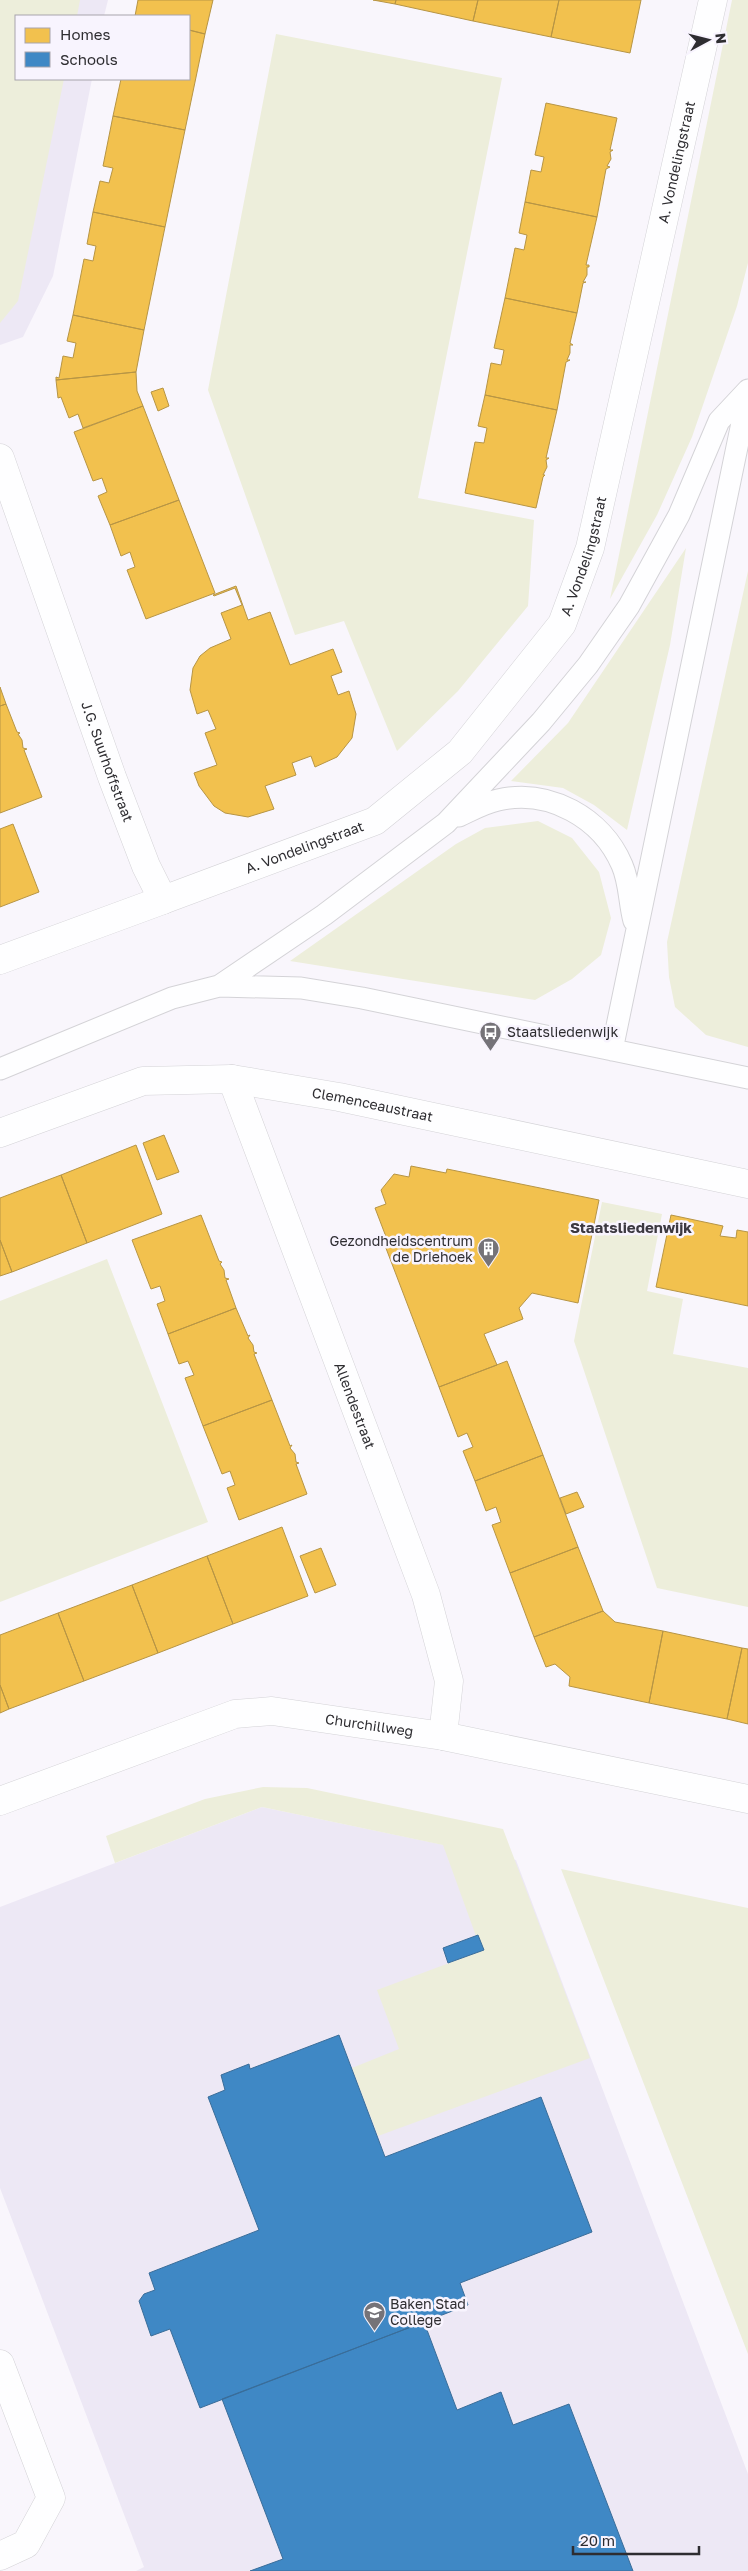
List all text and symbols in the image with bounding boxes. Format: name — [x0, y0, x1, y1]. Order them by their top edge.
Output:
legend — [15, 15, 190, 80]
north arrow — [683, 15, 733, 65]
text: Homes — [60, 25, 110, 43]
text: N — [712, 32, 730, 45]
text: Schools — [60, 50, 118, 68]
street label: A. Vondelingstraat — [654, 99, 698, 225]
street label: A. Vondelingstraat — [557, 494, 609, 618]
street label: J.G. Suurhoffstraat — [78, 699, 137, 824]
street label: A. Vondelingstraat — [243, 817, 366, 877]
bus stop icon: Staatsliedenwijk — [479, 1020, 503, 1051]
place label: Staatsliedenwijk — [507, 1023, 618, 1040]
street label: Clemenceaustraat — [311, 1084, 435, 1125]
district label: Staatsliedenwijk — [570, 1218, 692, 1236]
place label: Gezondheidscentrum de Driehoek — [330, 1232, 473, 1265]
building icon: Gezondheidscentrum de Driehoek — [477, 1237, 501, 1268]
street label: Allendestraat — [331, 1360, 379, 1451]
street label: Churchillweg — [324, 1710, 414, 1740]
place label: Baken Stad College — [390, 2295, 466, 2328]
school or university icon: Baken Stad College — [362, 2300, 386, 2331]
scale bar — [573, 2524, 699, 2556]
text: 20 m — [580, 2531, 615, 2549]

